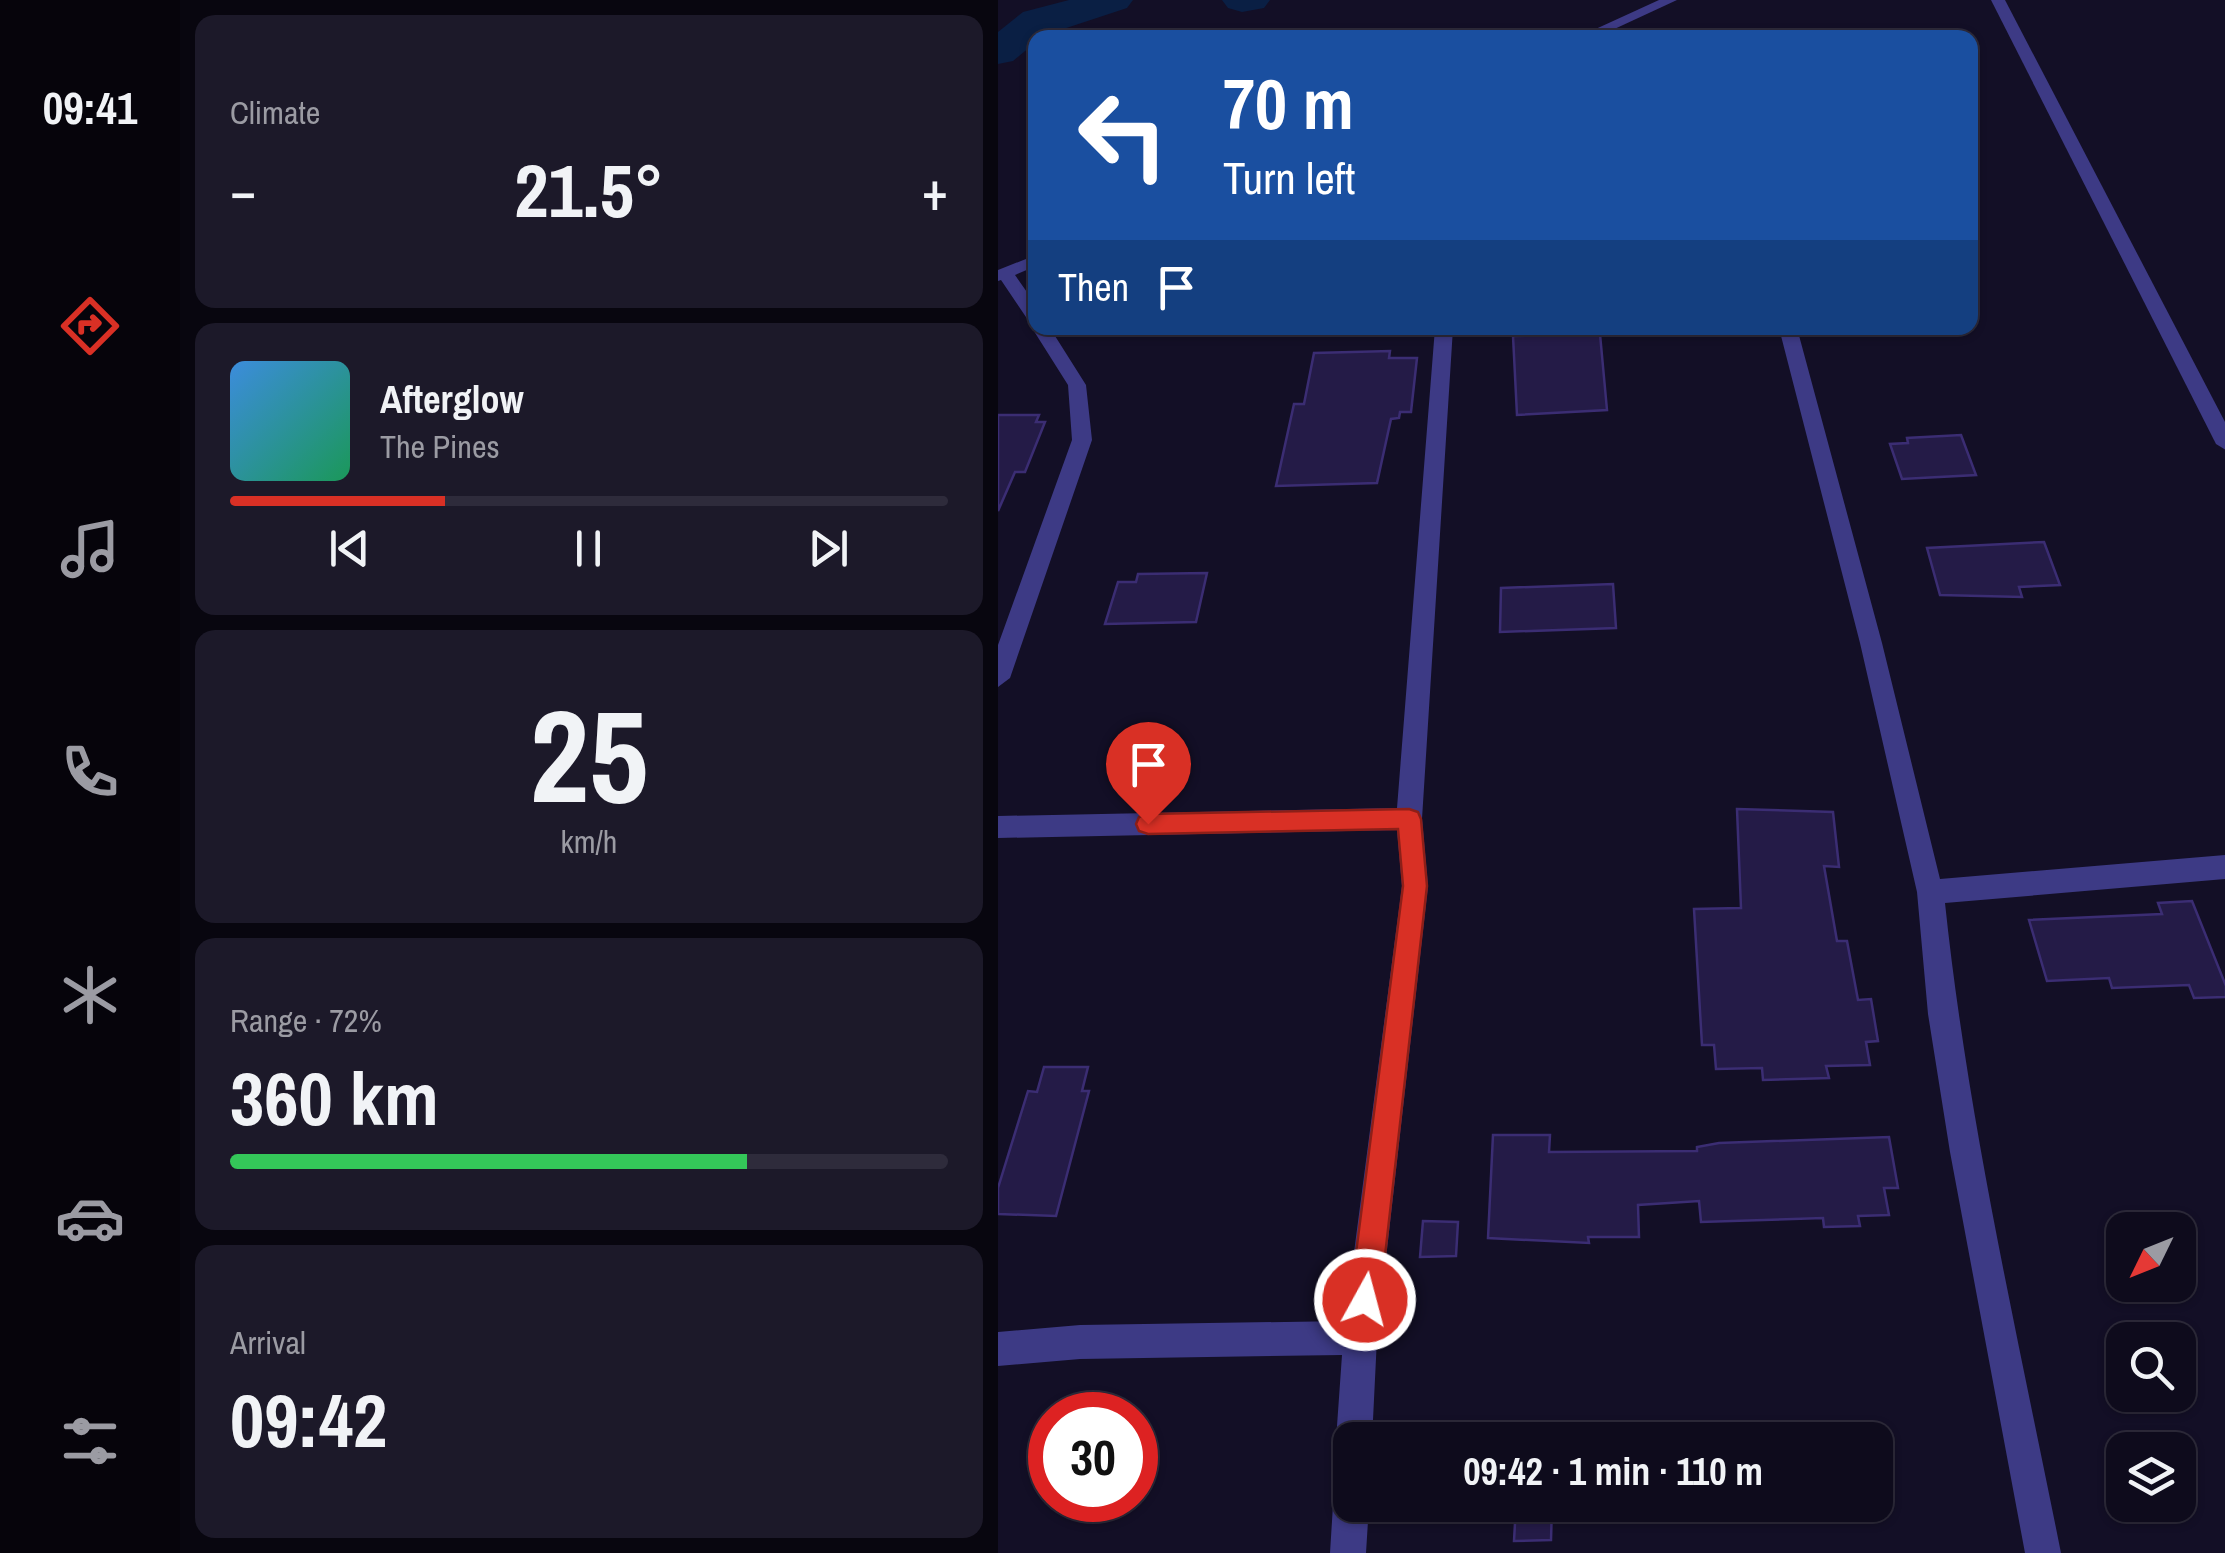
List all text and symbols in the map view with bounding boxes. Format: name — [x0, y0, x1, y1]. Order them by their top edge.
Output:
text: 70 m — [1223, 57, 1354, 151]
icon: left — [1058, 70, 1188, 200]
text: 09:41 — [43, 77, 137, 138]
text: Climate — [230, 91, 320, 134]
text: 21.5° — [514, 139, 664, 240]
text: Turn left — [1223, 147, 1355, 208]
text: − — [230, 153, 256, 227]
text: + — [922, 153, 948, 227]
icon: arrive — [1149, 260, 1204, 315]
text: Then — [1058, 262, 1129, 313]
icon: directions — [55, 291, 125, 361]
text: Afterglow — [380, 374, 524, 425]
text: The Pines — [380, 425, 500, 468]
icon: music — [55, 514, 125, 584]
icon: previous — [322, 521, 377, 576]
icon: pause — [561, 521, 616, 576]
icon: next — [801, 521, 856, 576]
text: 25 — [530, 667, 648, 843]
pin — [1106, 722, 1191, 825]
icon: phone — [55, 737, 125, 807]
icon: arrive — [1121, 737, 1176, 792]
text: km/h — [561, 820, 617, 863]
icon: climate — [55, 960, 125, 1030]
text: Range · 72% — [230, 999, 382, 1042]
text: 360 km — [230, 1047, 439, 1148]
icon: car — [55, 1183, 125, 1253]
north arrow — [2106, 1212, 2196, 1302]
map controls — [2106, 1212, 2196, 1522]
position arrow — [1313, 1248, 1417, 1352]
text: Arrival — [230, 1321, 306, 1364]
button: search — [2106, 1322, 2196, 1412]
text: 09:42 — [230, 1369, 387, 1470]
speed limit sign: 30 — [1028, 1392, 1158, 1522]
icon: filters — [55, 1406, 125, 1476]
button: layers — [2106, 1432, 2196, 1522]
text: 09:42 · 1 min · 110 m — [1463, 1446, 1763, 1497]

